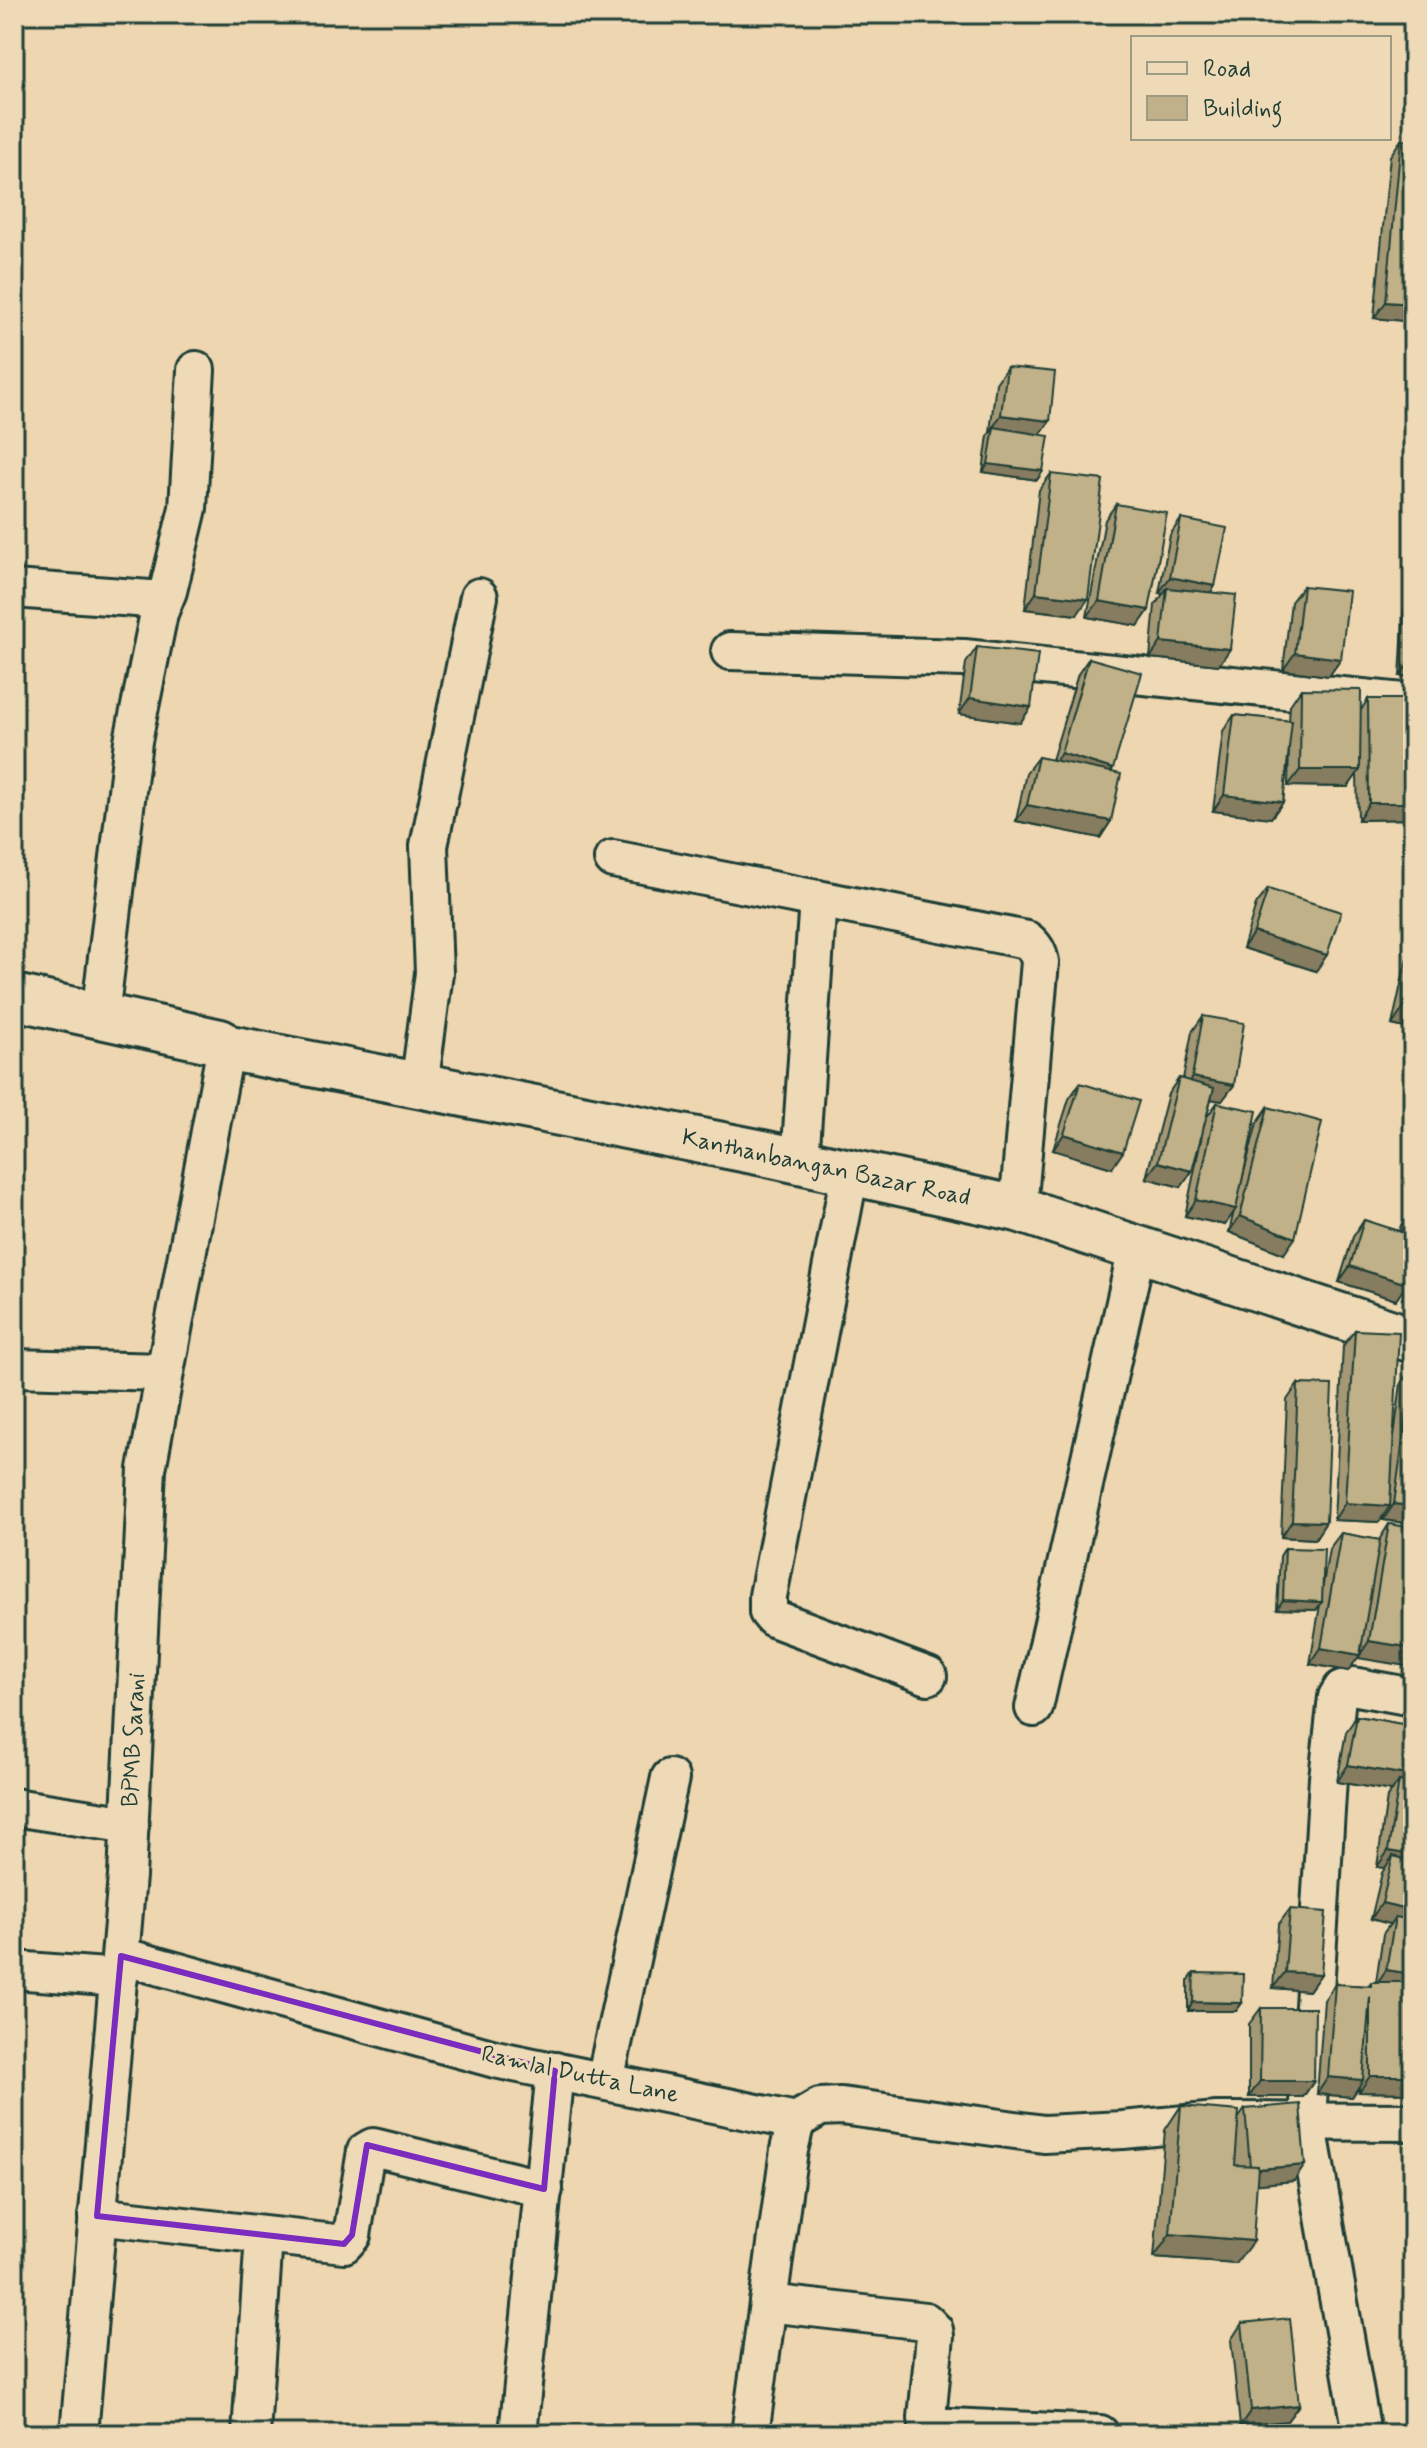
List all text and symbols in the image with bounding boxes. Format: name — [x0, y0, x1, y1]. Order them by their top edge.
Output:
legend — [1131, 36, 1391, 140]
text: Road — [1203, 54, 1251, 85]
text: Building — [1203, 94, 1283, 128]
street label: Kanthanbangan Bazar Road — [679, 1122, 973, 1214]
street label: BPMB Sarani — [115, 1672, 153, 1808]
street label: Ramlal Dutta Lane — [478, 2039, 682, 2111]

